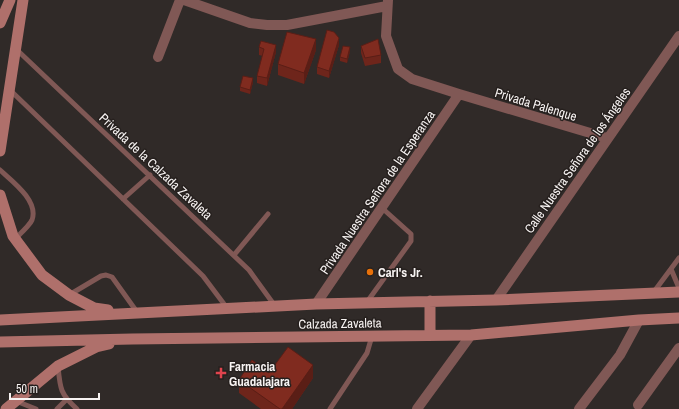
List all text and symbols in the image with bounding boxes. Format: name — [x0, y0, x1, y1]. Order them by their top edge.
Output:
street label: Privada Palenque — [493, 84, 579, 125]
street label: Calle Nuestra Señora de los Ángeles — [520, 84, 634, 237]
street label: Privada Nuestra Señora de la Esperanza — [316, 107, 439, 278]
street label: Privada de la Calzada Zavaleta — [95, 109, 216, 223]
place label: Carl's Jr. — [378, 264, 423, 281]
marker: Carl's Jr. — [365, 267, 375, 277]
street label: Calzada Zavaleta — [298, 314, 382, 333]
place label: Farmacia Guadalajara — [229, 358, 290, 390]
marker: Farmacia Guadalajara — [216, 368, 226, 378]
scale bar — [10, 375, 99, 401]
text: 50 m — [16, 381, 38, 397]

